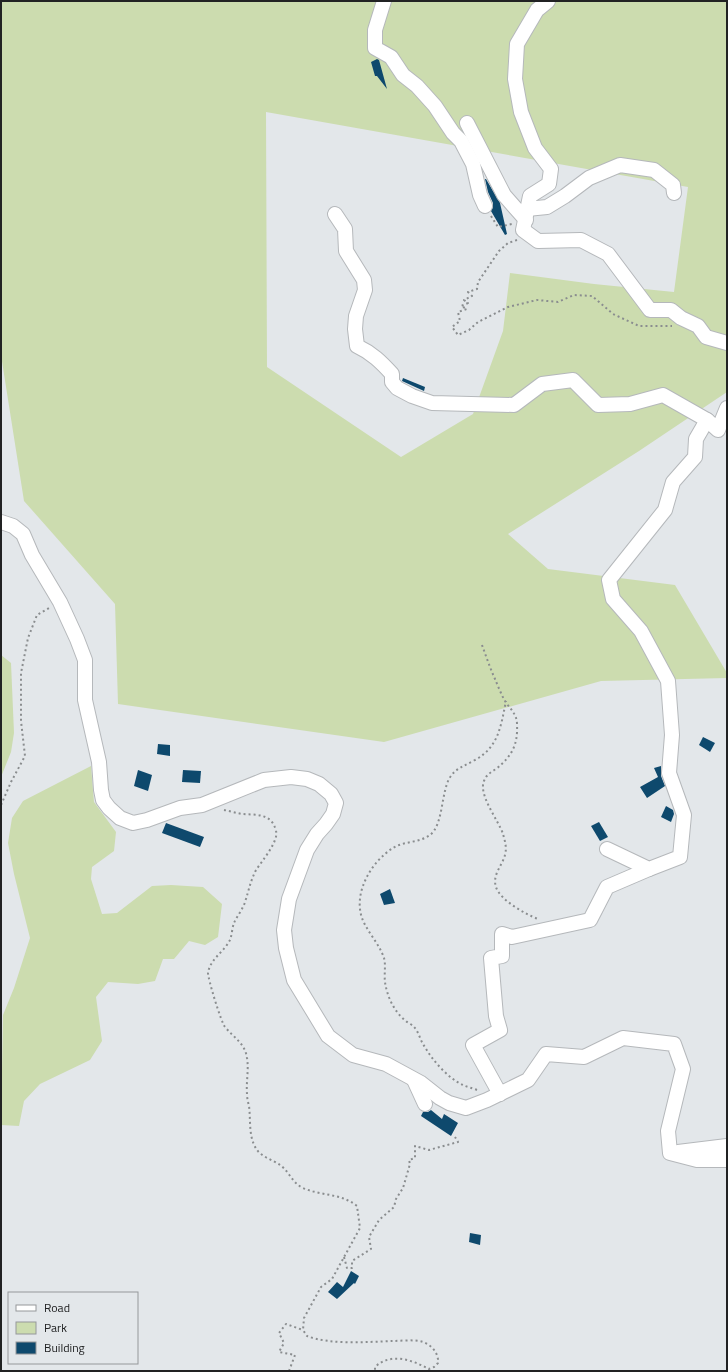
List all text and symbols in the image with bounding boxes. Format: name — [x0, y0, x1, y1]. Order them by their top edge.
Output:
legend — [8, 1292, 138, 1364]
text: Road — [44, 1298, 70, 1317]
text: Park — [44, 1318, 67, 1337]
text: Building — [44, 1338, 85, 1357]

